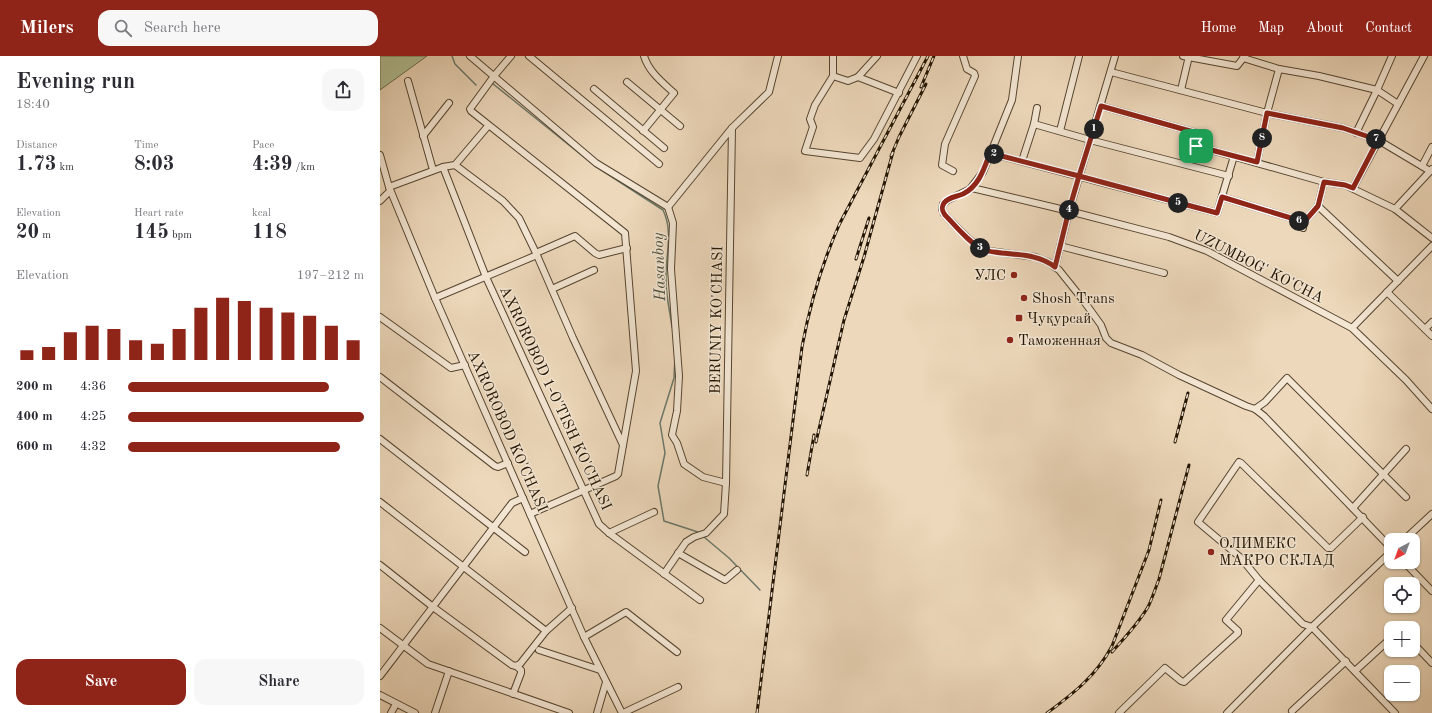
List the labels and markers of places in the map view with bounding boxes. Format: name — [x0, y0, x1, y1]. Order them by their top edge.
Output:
pin: 1 — [1084, 119, 1104, 139]
pin: 8 — [1252, 128, 1272, 148]
pin — [1179, 129, 1213, 163]
pin: 7 — [1366, 129, 1386, 149]
pin: 2 — [984, 144, 1004, 164]
pin: 5 — [1168, 193, 1188, 213]
pin: 4 — [1059, 200, 1079, 220]
pin: 6 — [1289, 211, 1309, 231]
pin: 3 — [970, 238, 990, 258]
place label: УЛС — [974, 269, 1006, 284]
marker: УЛС — [1009, 270, 1019, 280]
place label: Shosh Trans — [1032, 292, 1115, 307]
marker: Shosh Trans — [1019, 293, 1029, 303]
place label: Чуқурсай — [1027, 312, 1091, 327]
marker: Чуқурсай — [1014, 313, 1024, 323]
place label: Таможенная — [1018, 334, 1101, 349]
marker: Таможенная — [1005, 335, 1015, 345]
place label: ОЛИМЕКС МАКРО СКЛАД — [1219, 537, 1334, 569]
marker: ОЛИМЕКС МАКРО СКЛАД — [1206, 547, 1216, 557]

